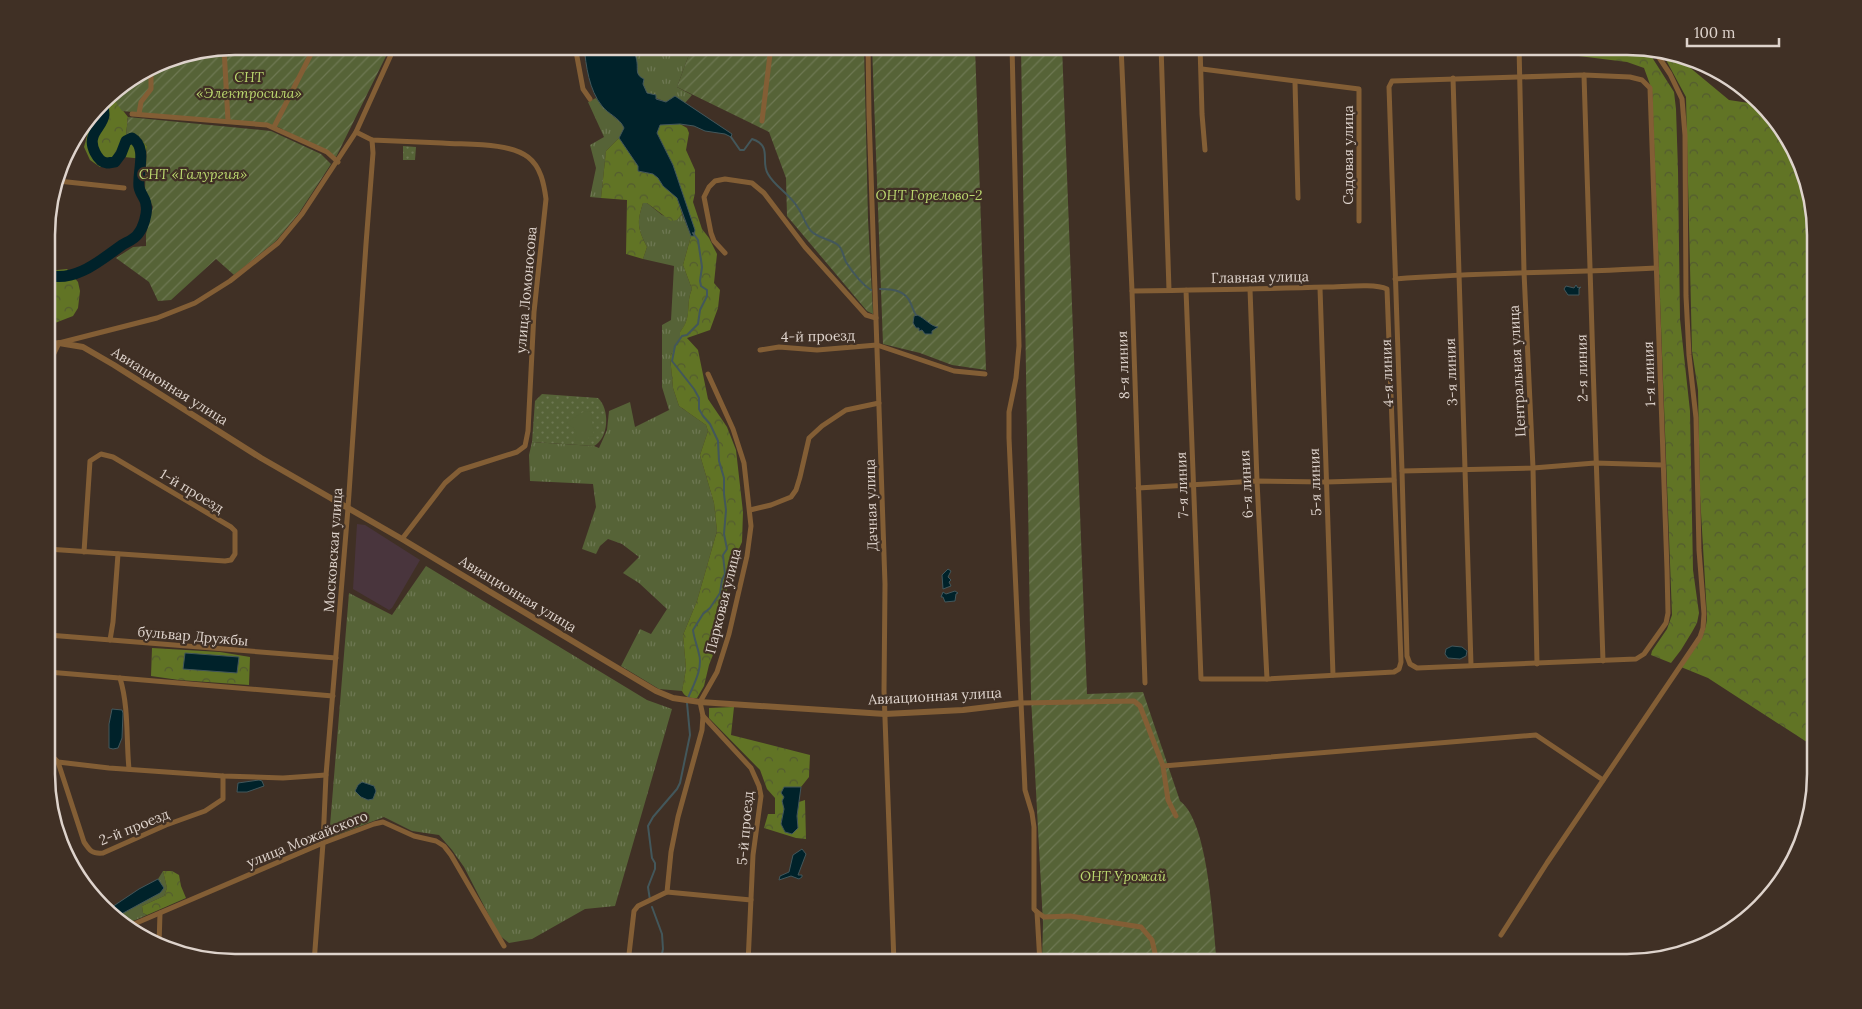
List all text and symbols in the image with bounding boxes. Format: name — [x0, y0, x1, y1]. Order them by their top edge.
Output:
scale bar — [1687, 15, 1780, 47]
text: 100 m — [1694, 23, 1735, 42]
park label: СНТ «Электросила» — [196, 68, 302, 102]
street label: Садовая улица — [1339, 105, 1357, 205]
park label: СНТ «Галургия» — [139, 165, 247, 183]
park label: ОНТ Горелово-2 — [876, 186, 982, 204]
street label: улица Ломоносова — [511, 226, 541, 354]
street label: Главная улица — [1211, 267, 1309, 287]
street label: Центральная улица — [1505, 305, 1529, 437]
street label: 4-й проезд — [781, 326, 855, 346]
street label: 8-я линия — [1113, 331, 1133, 399]
street label: 2-я линия — [1572, 334, 1592, 402]
street label: 3-я линия — [1441, 338, 1461, 406]
street label: 4-я линия — [1377, 339, 1397, 407]
street label: 1-я линия — [1639, 341, 1659, 407]
street label: Авиационная улица — [108, 342, 232, 429]
street label: 5-я линия — [1305, 448, 1325, 516]
street label: 6-я линия — [1235, 449, 1257, 519]
street label: 7-я линия — [1172, 451, 1192, 519]
street label: Дачная улица — [860, 459, 882, 551]
street label: 1-й проезд — [157, 465, 227, 517]
street label: Московская улица — [320, 487, 346, 613]
street label: Парковая улица — [701, 547, 745, 655]
street label: Авиационная улица — [455, 551, 580, 636]
street label: бульвар Дружбы — [137, 622, 249, 650]
street label: Авиационная улица — [867, 684, 1002, 709]
street label: 5-й проезд — [733, 790, 757, 866]
street label: 2-й проезд — [96, 805, 172, 849]
street label: улица Можайского — [244, 806, 370, 872]
park label: ОНТ Урожай — [1080, 867, 1167, 885]

